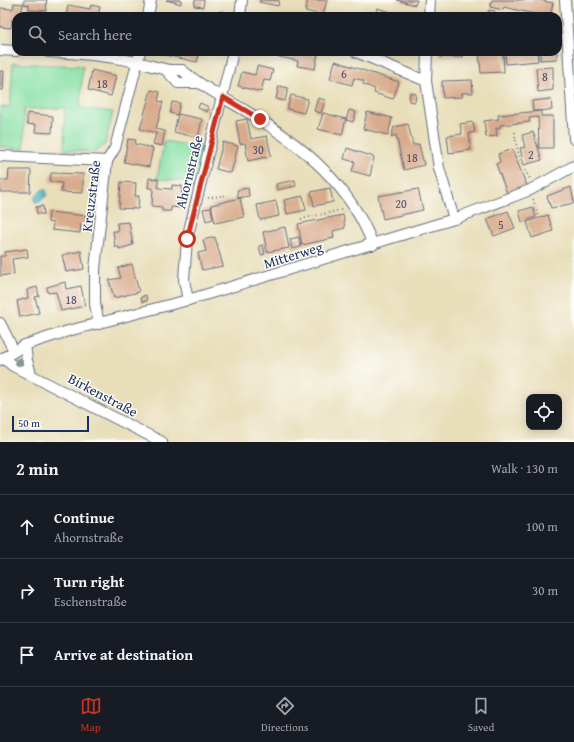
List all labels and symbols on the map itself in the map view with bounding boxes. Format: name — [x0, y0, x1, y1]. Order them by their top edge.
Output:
house number: 6 — [341, 65, 347, 82]
house number: 8 — [542, 68, 548, 85]
house number: 18 — [96, 75, 108, 92]
route end — [251, 110, 269, 128]
street label: Ahornstraße — [170, 133, 208, 211]
house number: 30 — [252, 141, 264, 158]
house number: 2 — [528, 146, 534, 163]
house number: 18 — [406, 149, 418, 166]
street label: Kreuzstraße — [77, 159, 105, 233]
house number: 20 — [395, 195, 407, 212]
house number: 5 — [498, 216, 504, 233]
route start — [178, 230, 196, 248]
street label: Mitterweg — [261, 237, 325, 273]
house number: 18 — [65, 291, 77, 308]
street label: Birkenstraße — [65, 368, 142, 422]
scale bar — [12, 414, 89, 433]

